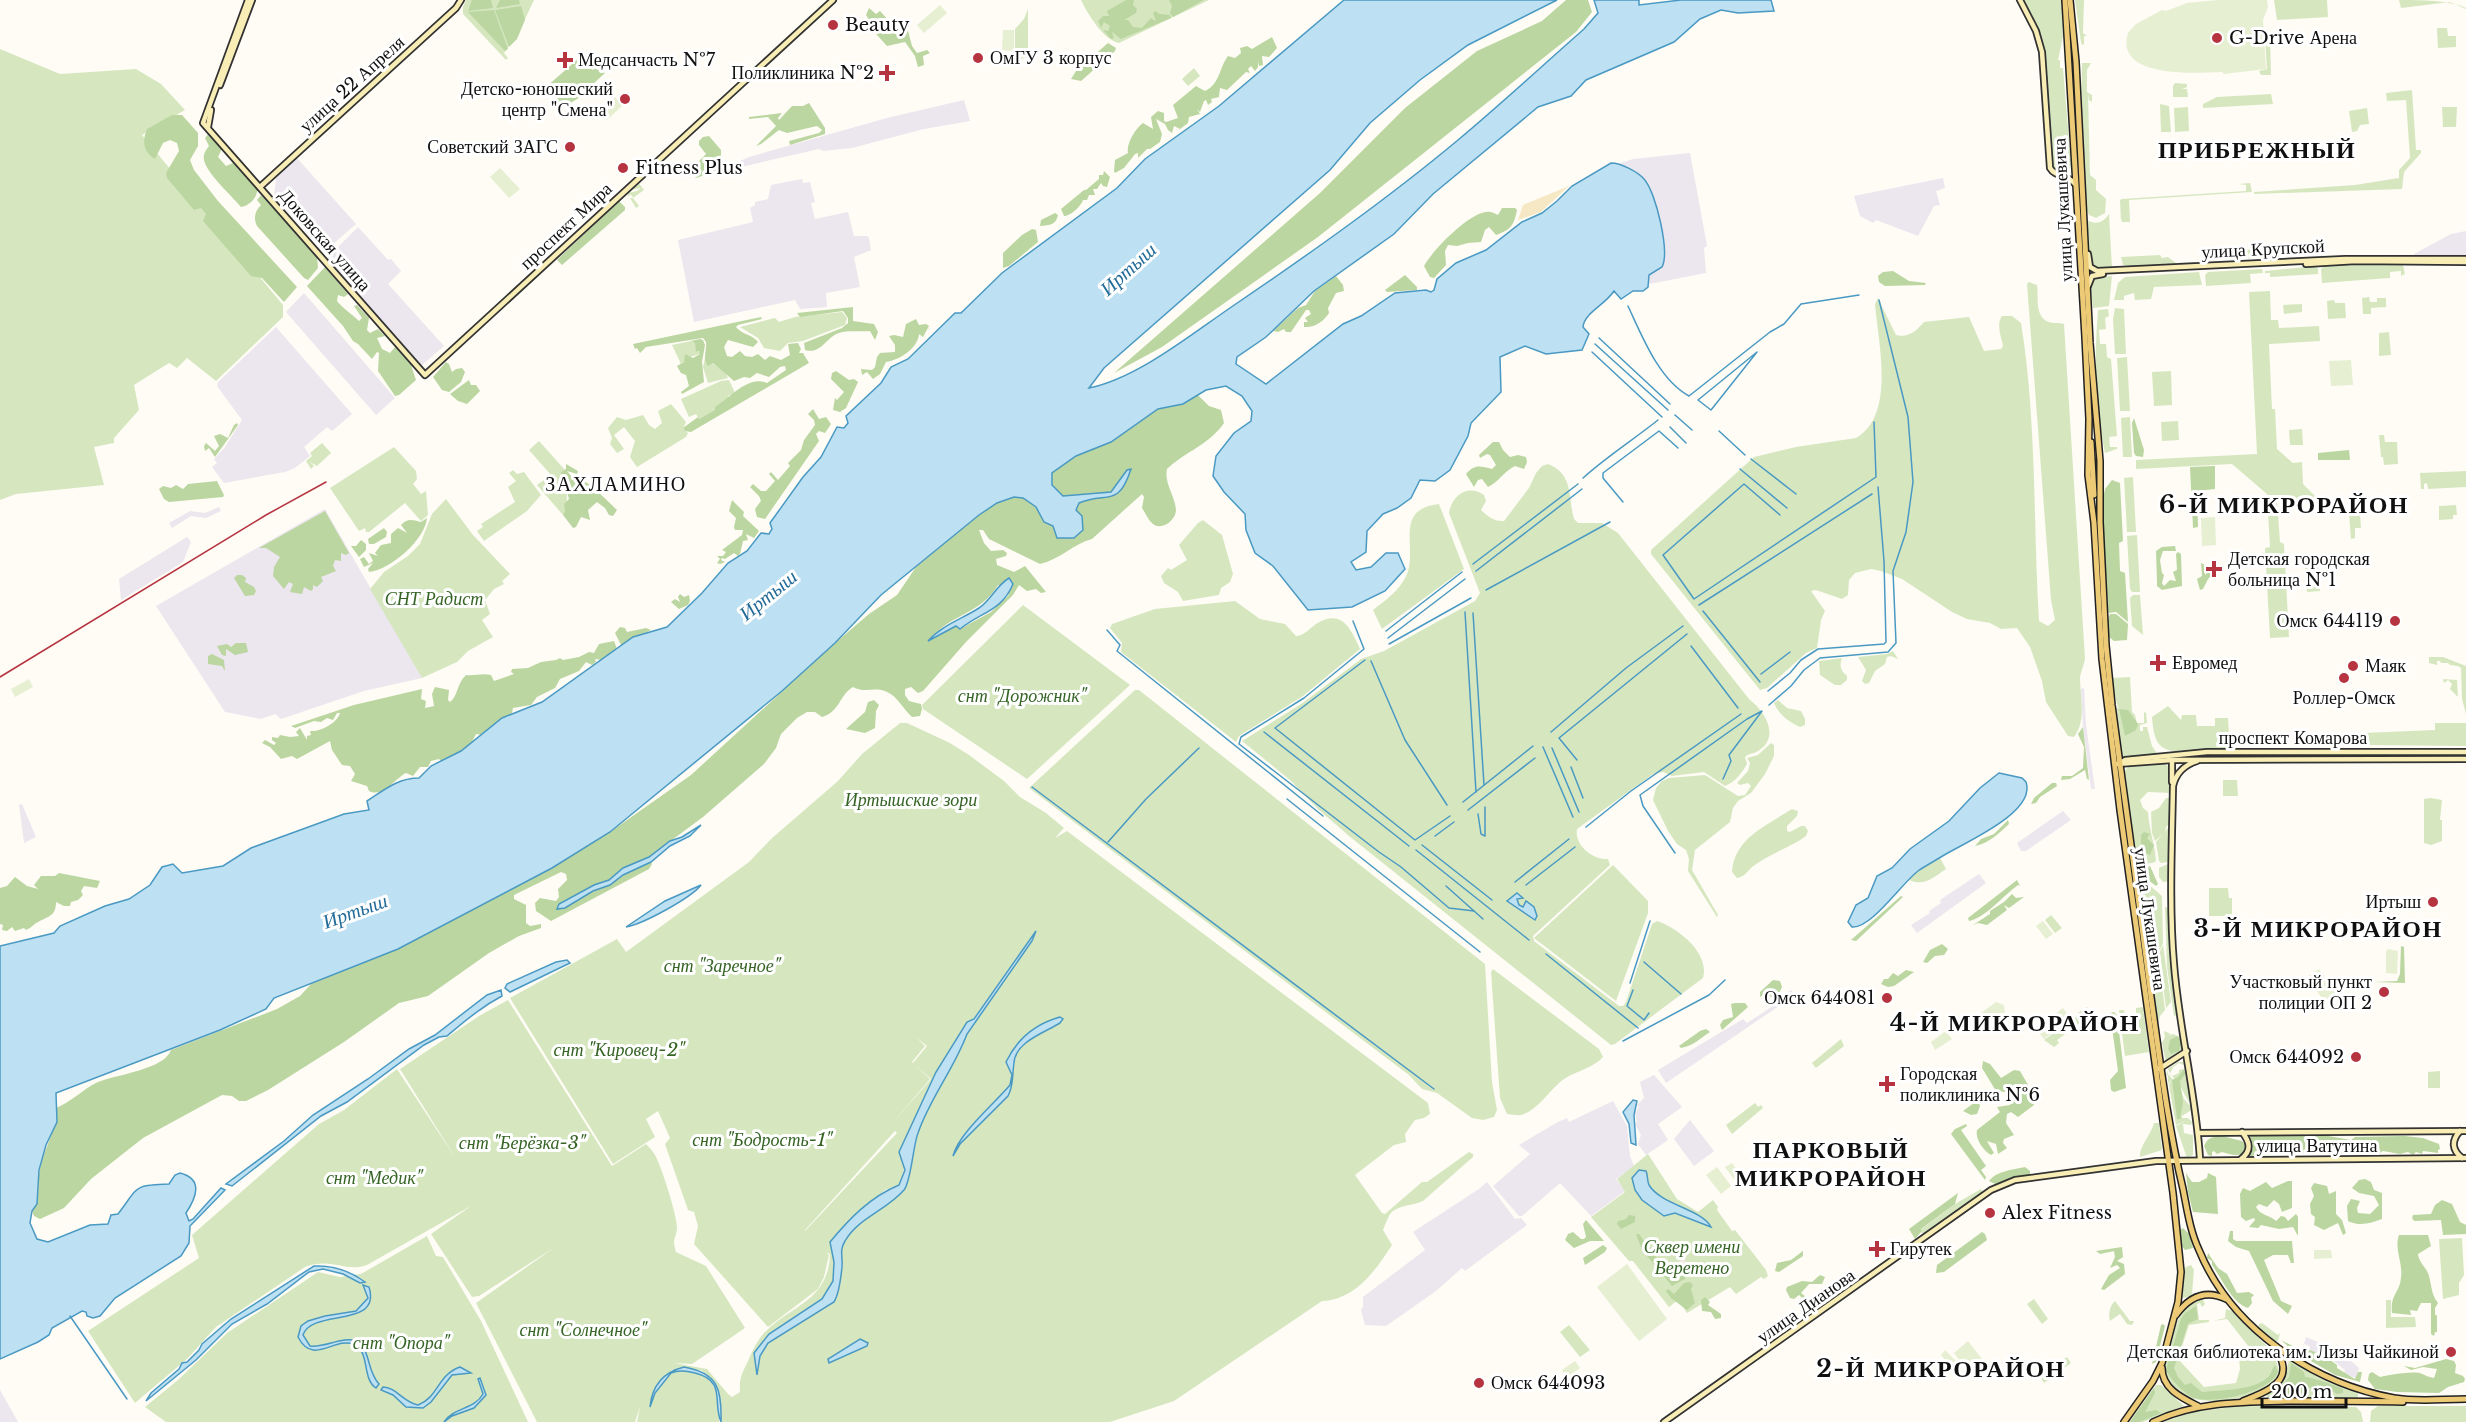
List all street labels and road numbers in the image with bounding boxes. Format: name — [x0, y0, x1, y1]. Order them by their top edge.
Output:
street label: улица 22 Апреля — [295, 31, 409, 137]
street label: улица Лукашевича — [2048, 138, 2078, 282]
street label: проспект Мира — [515, 178, 617, 274]
street label: Доковская улица — [274, 184, 376, 296]
street label: улица Крупской — [2201, 235, 2326, 263]
street label: проспект Комарова — [2219, 727, 2367, 749]
street label: улица Лукашевича — [2129, 846, 2171, 992]
street label: улица Ватутина — [2257, 1135, 2377, 1157]
street label: улица Дианова — [1753, 1264, 1859, 1348]

